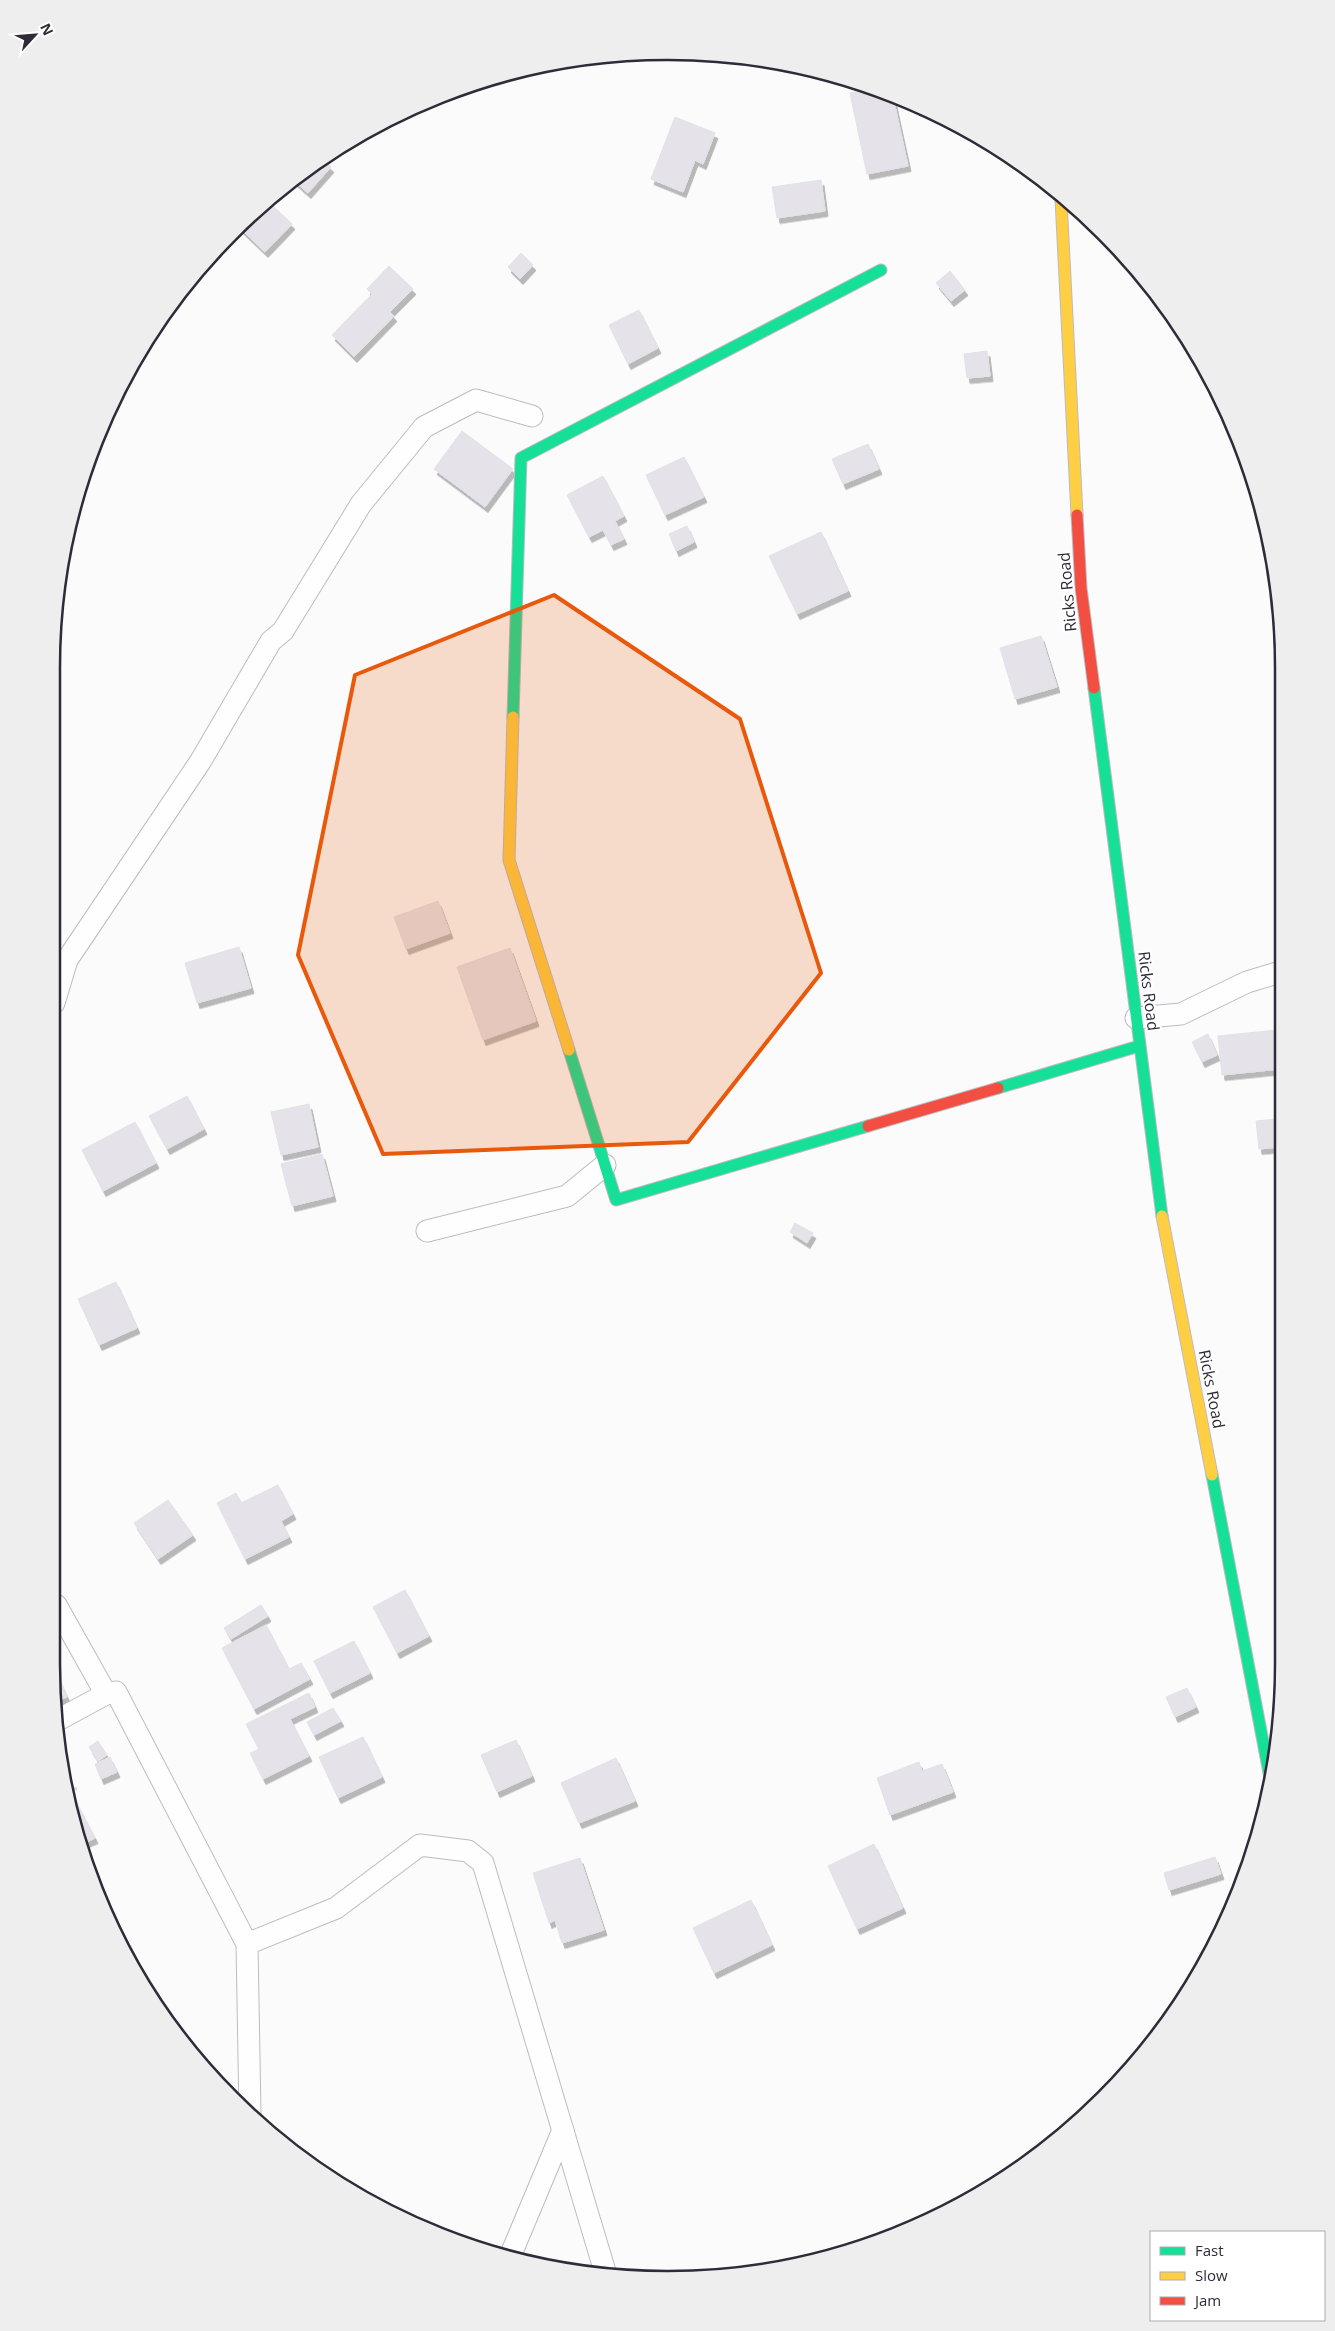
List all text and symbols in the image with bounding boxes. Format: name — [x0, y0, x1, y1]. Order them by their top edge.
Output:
north arrow — [10, 10, 60, 60]
text: N — [36, 20, 58, 38]
street label: Ricks Road — [1053, 551, 1081, 633]
street label: Ricks Road — [1133, 950, 1165, 1032]
street label: Ricks Road — [1194, 1348, 1230, 1430]
legend — [1150, 2231, 1325, 2321]
text: Fast — [1195, 2240, 1224, 2260]
text: Slow — [1195, 2265, 1228, 2285]
text: Jam — [1193, 2290, 1221, 2310]

